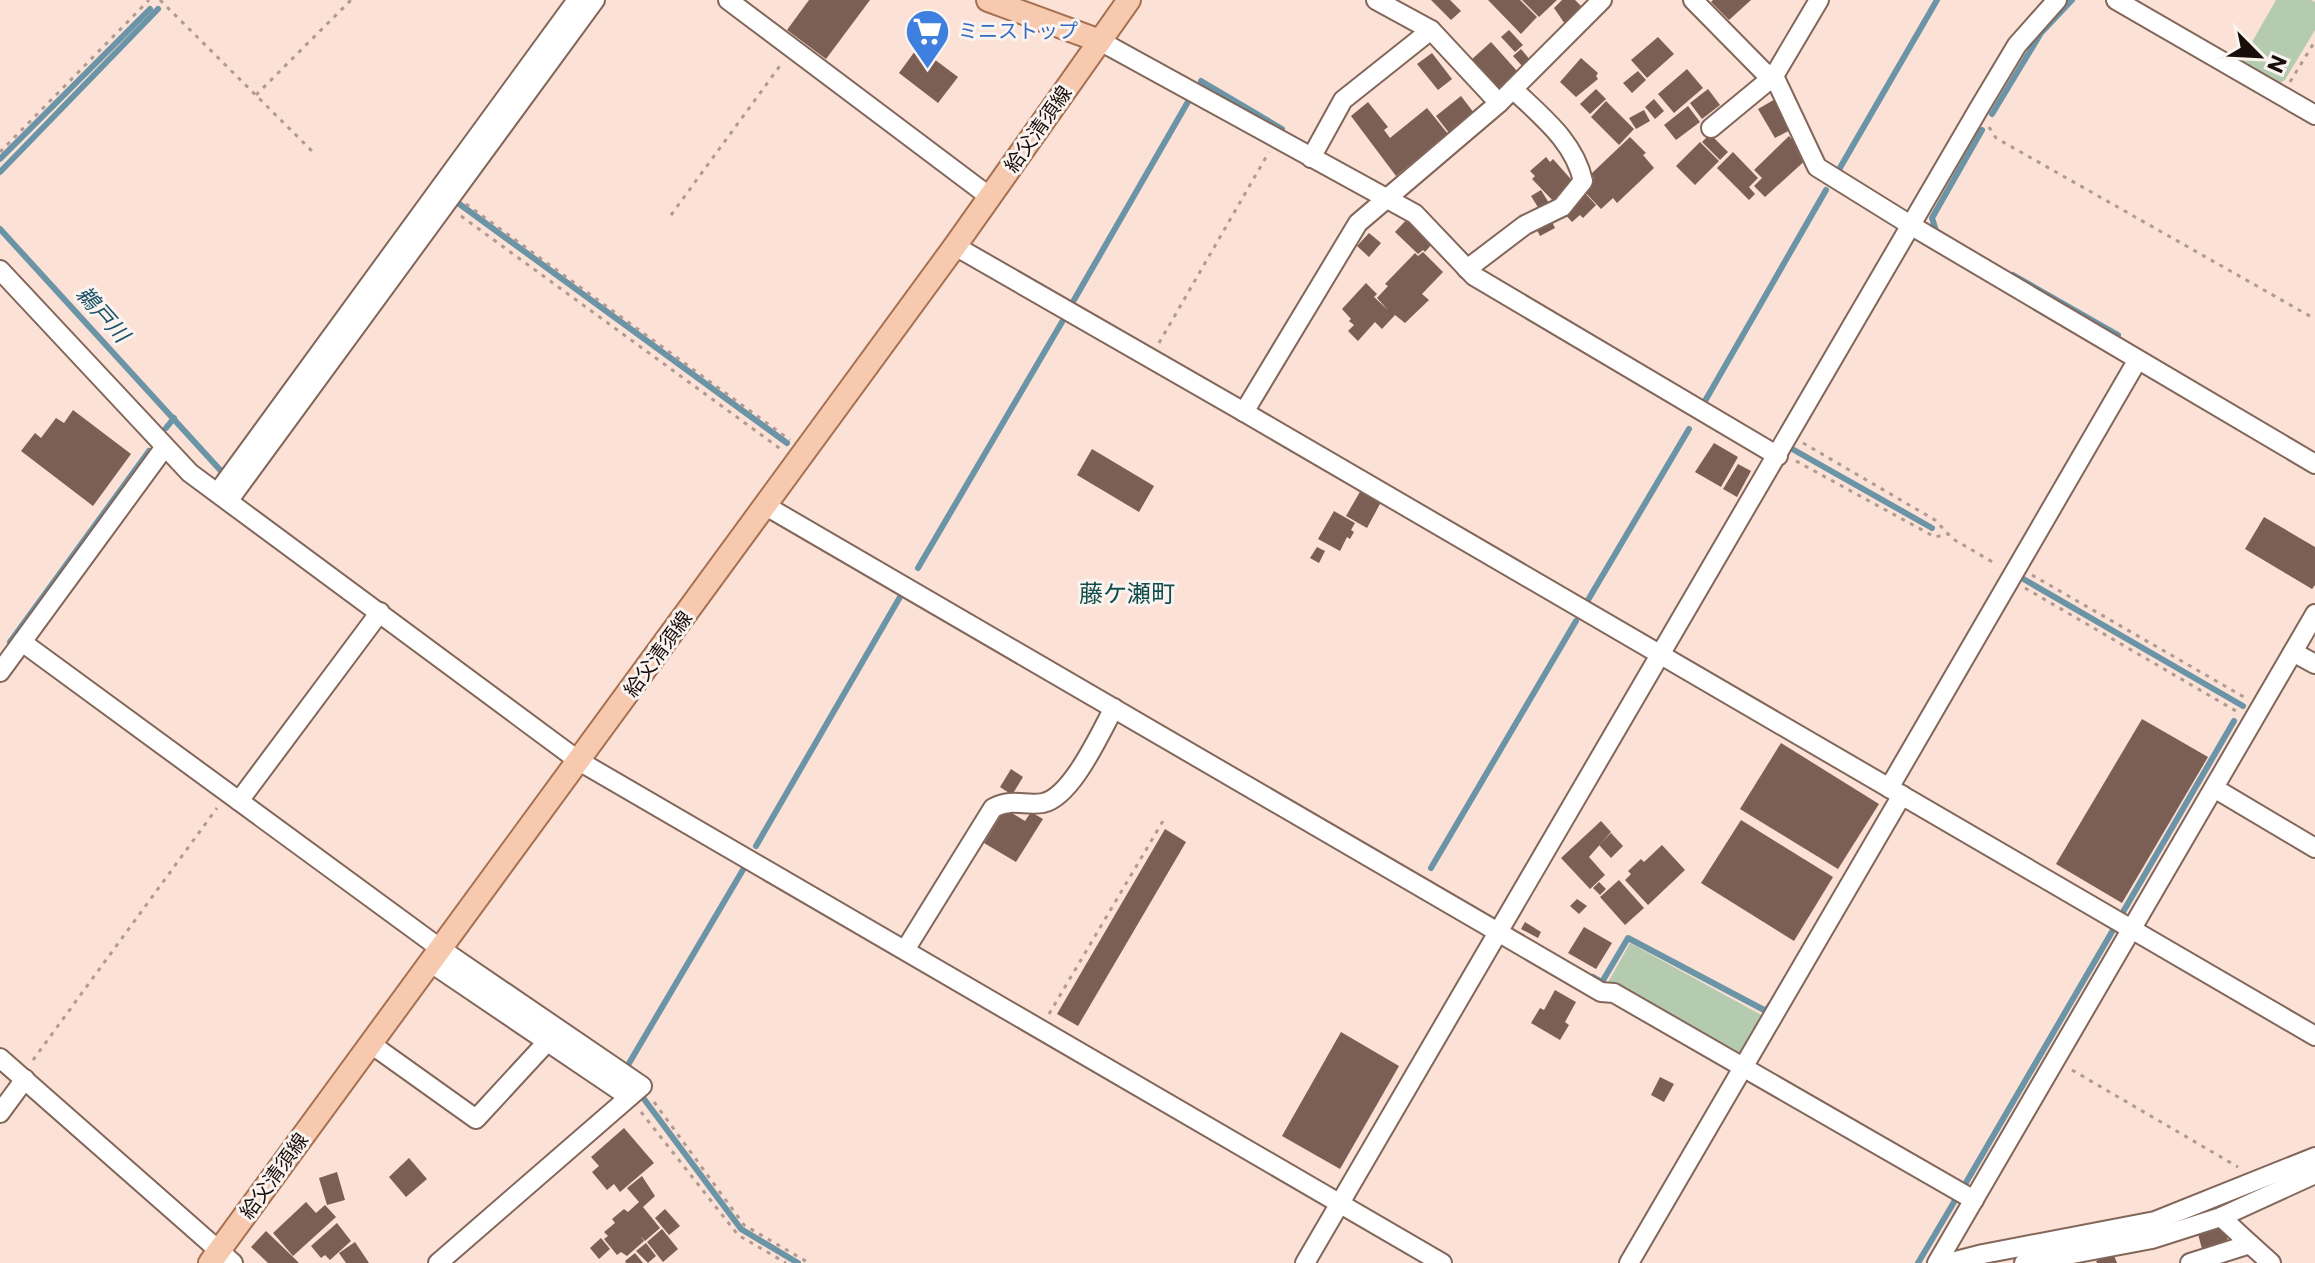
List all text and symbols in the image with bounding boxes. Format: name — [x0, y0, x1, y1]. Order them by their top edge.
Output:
supermarket icon: ミニストップ — [903, 7, 951, 70]
north arrow — [2219, 16, 2299, 96]
place label: ミニストップ — [958, 18, 1078, 42]
text: N — [2262, 51, 2293, 77]
street label: 給父清須線 — [999, 81, 1076, 176]
water label: 鵜戸川 — [71, 280, 137, 349]
district label: 藤ケ瀬町 — [1079, 578, 1175, 607]
street label: 給父清須線 — [618, 606, 696, 701]
street label: 給父清須線 — [234, 1128, 312, 1223]

